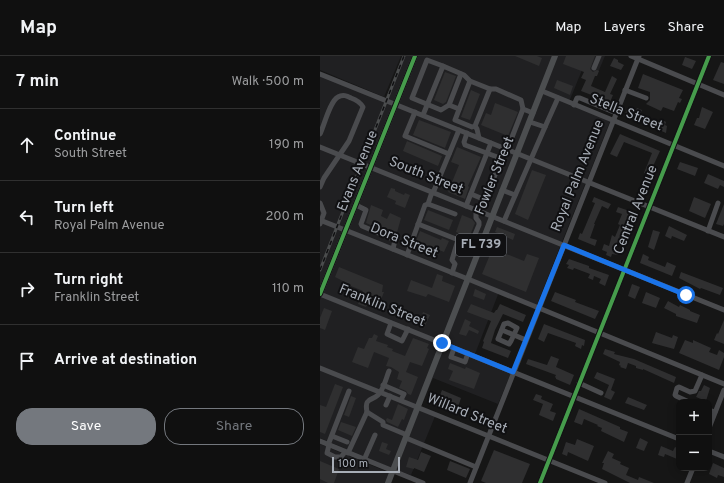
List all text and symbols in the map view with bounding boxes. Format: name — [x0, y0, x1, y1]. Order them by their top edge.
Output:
text: Map — [20, 16, 57, 40]
text: Map — [555, 19, 581, 36]
text: Layers — [603, 19, 645, 36]
text: Share — [667, 19, 704, 36]
text: 7 min — [16, 71, 59, 93]
text: Walk · 500 m — [231, 74, 304, 90]
street label: Stella Street — [587, 91, 665, 135]
street label: Royal Palm Avenue — [548, 118, 608, 234]
text: Continue — [54, 127, 116, 146]
street label: Evans Avenue — [334, 128, 382, 214]
icon: ahead — [16, 134, 38, 156]
street label: Fowler Street — [472, 134, 518, 218]
text: 190 m — [269, 137, 304, 153]
text: South Street — [54, 146, 127, 162]
street label: South Street — [386, 153, 466, 199]
street label: Central Avenue — [610, 163, 662, 257]
text: Turn left — [54, 199, 114, 218]
icon: left — [16, 206, 38, 228]
text: 200 m — [265, 209, 304, 225]
text: Royal Palm Avenue — [54, 218, 165, 234]
street label: Dora Street — [368, 220, 440, 262]
road number: FL 739 — [456, 234, 506, 256]
text: Turn right — [54, 271, 123, 290]
icon: right — [16, 278, 38, 300]
text: 110 m — [272, 281, 304, 297]
street label: Franklin Street — [336, 281, 428, 331]
route start — [677, 286, 695, 304]
text: Franklin Street — [54, 290, 139, 306]
route end — [433, 334, 451, 352]
icon: arrive — [16, 350, 38, 372]
text: Arrive at destination — [54, 351, 197, 370]
street label: Willard Street — [424, 390, 510, 438]
map controls — [676, 399, 712, 471]
button: + — [676, 399, 712, 435]
button: Save — [16, 408, 156, 445]
button: Share — [164, 408, 304, 445]
button: − — [676, 435, 712, 471]
scale bar — [332, 455, 400, 474]
text: 100 m — [338, 457, 368, 471]

